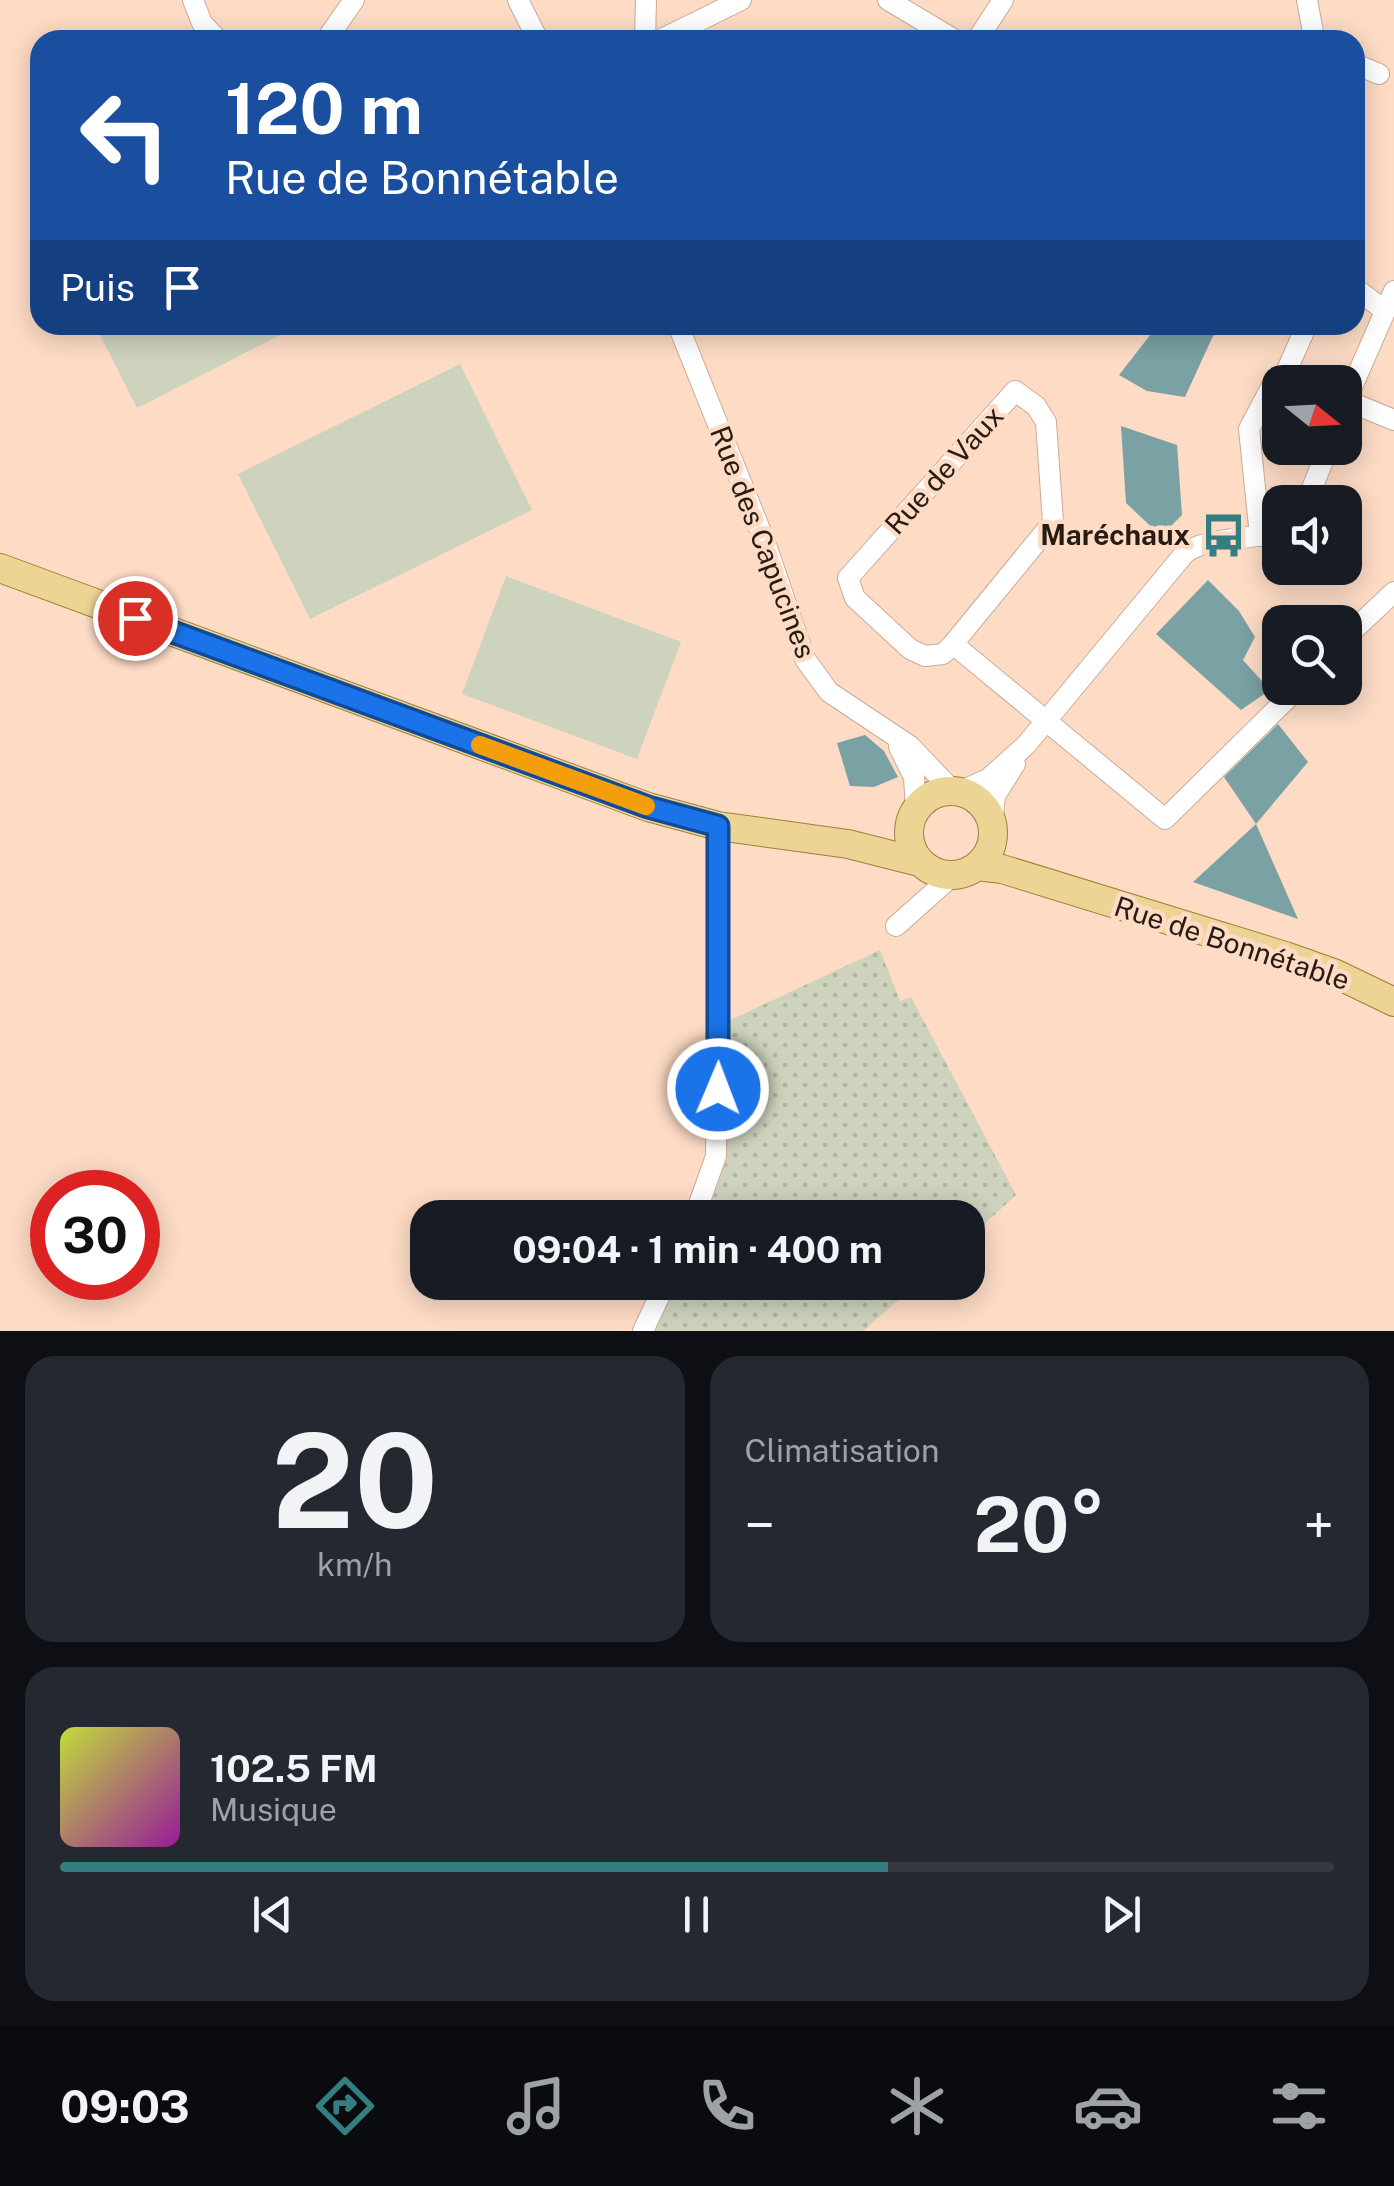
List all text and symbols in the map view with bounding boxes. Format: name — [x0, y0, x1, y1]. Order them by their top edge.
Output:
text: 120 m — [225, 67, 423, 150]
icon: left — [60, 70, 190, 200]
text: Rue de Bonnétable — [225, 151, 619, 204]
icon: arrive — [155, 260, 210, 315]
text: Puis — [60, 265, 135, 310]
north arrow — [1262, 365, 1362, 465]
map controls — [1262, 365, 1362, 705]
street label: Rue de Vaux — [878, 399, 1010, 540]
street label: Rue des Capucines — [704, 421, 823, 663]
button: sound — [1262, 485, 1362, 585]
bus stop icon: Maréchaux — [1199, 511, 1247, 559]
place label: Maréchaux — [1040, 518, 1190, 551]
pin — [93, 576, 178, 661]
icon: arrive — [108, 591, 163, 646]
button: search — [1262, 605, 1362, 705]
street label: Rue de Bonnétable — [1110, 889, 1354, 996]
position arrow — [666, 1037, 770, 1141]
speed limit sign: 30 — [30, 1170, 160, 1300]
text: 09:04 · 1 min · 400 m — [512, 1227, 883, 1272]
text: 20 — [272, 1405, 438, 1557]
text: Climatisation — [745, 1432, 939, 1469]
text: 20° — [973, 1481, 1105, 1569]
text: − — [745, 1493, 775, 1557]
text: + — [1303, 1493, 1334, 1557]
text: km/h — [317, 1546, 392, 1583]
text: 102.5 FM — [210, 1746, 378, 1791]
text: Musique — [210, 1791, 337, 1828]
icon: previous — [245, 1887, 300, 1942]
icon: pause — [669, 1887, 724, 1942]
icon: next — [1094, 1887, 1149, 1942]
icon: directions — [310, 2071, 380, 2141]
icon: music — [501, 2071, 571, 2141]
icon: phone — [692, 2071, 762, 2141]
icon: climate — [882, 2071, 952, 2141]
icon: car — [1073, 2071, 1143, 2141]
icon: filters — [1264, 2071, 1334, 2141]
text: 09:03 — [60, 2080, 190, 2133]

